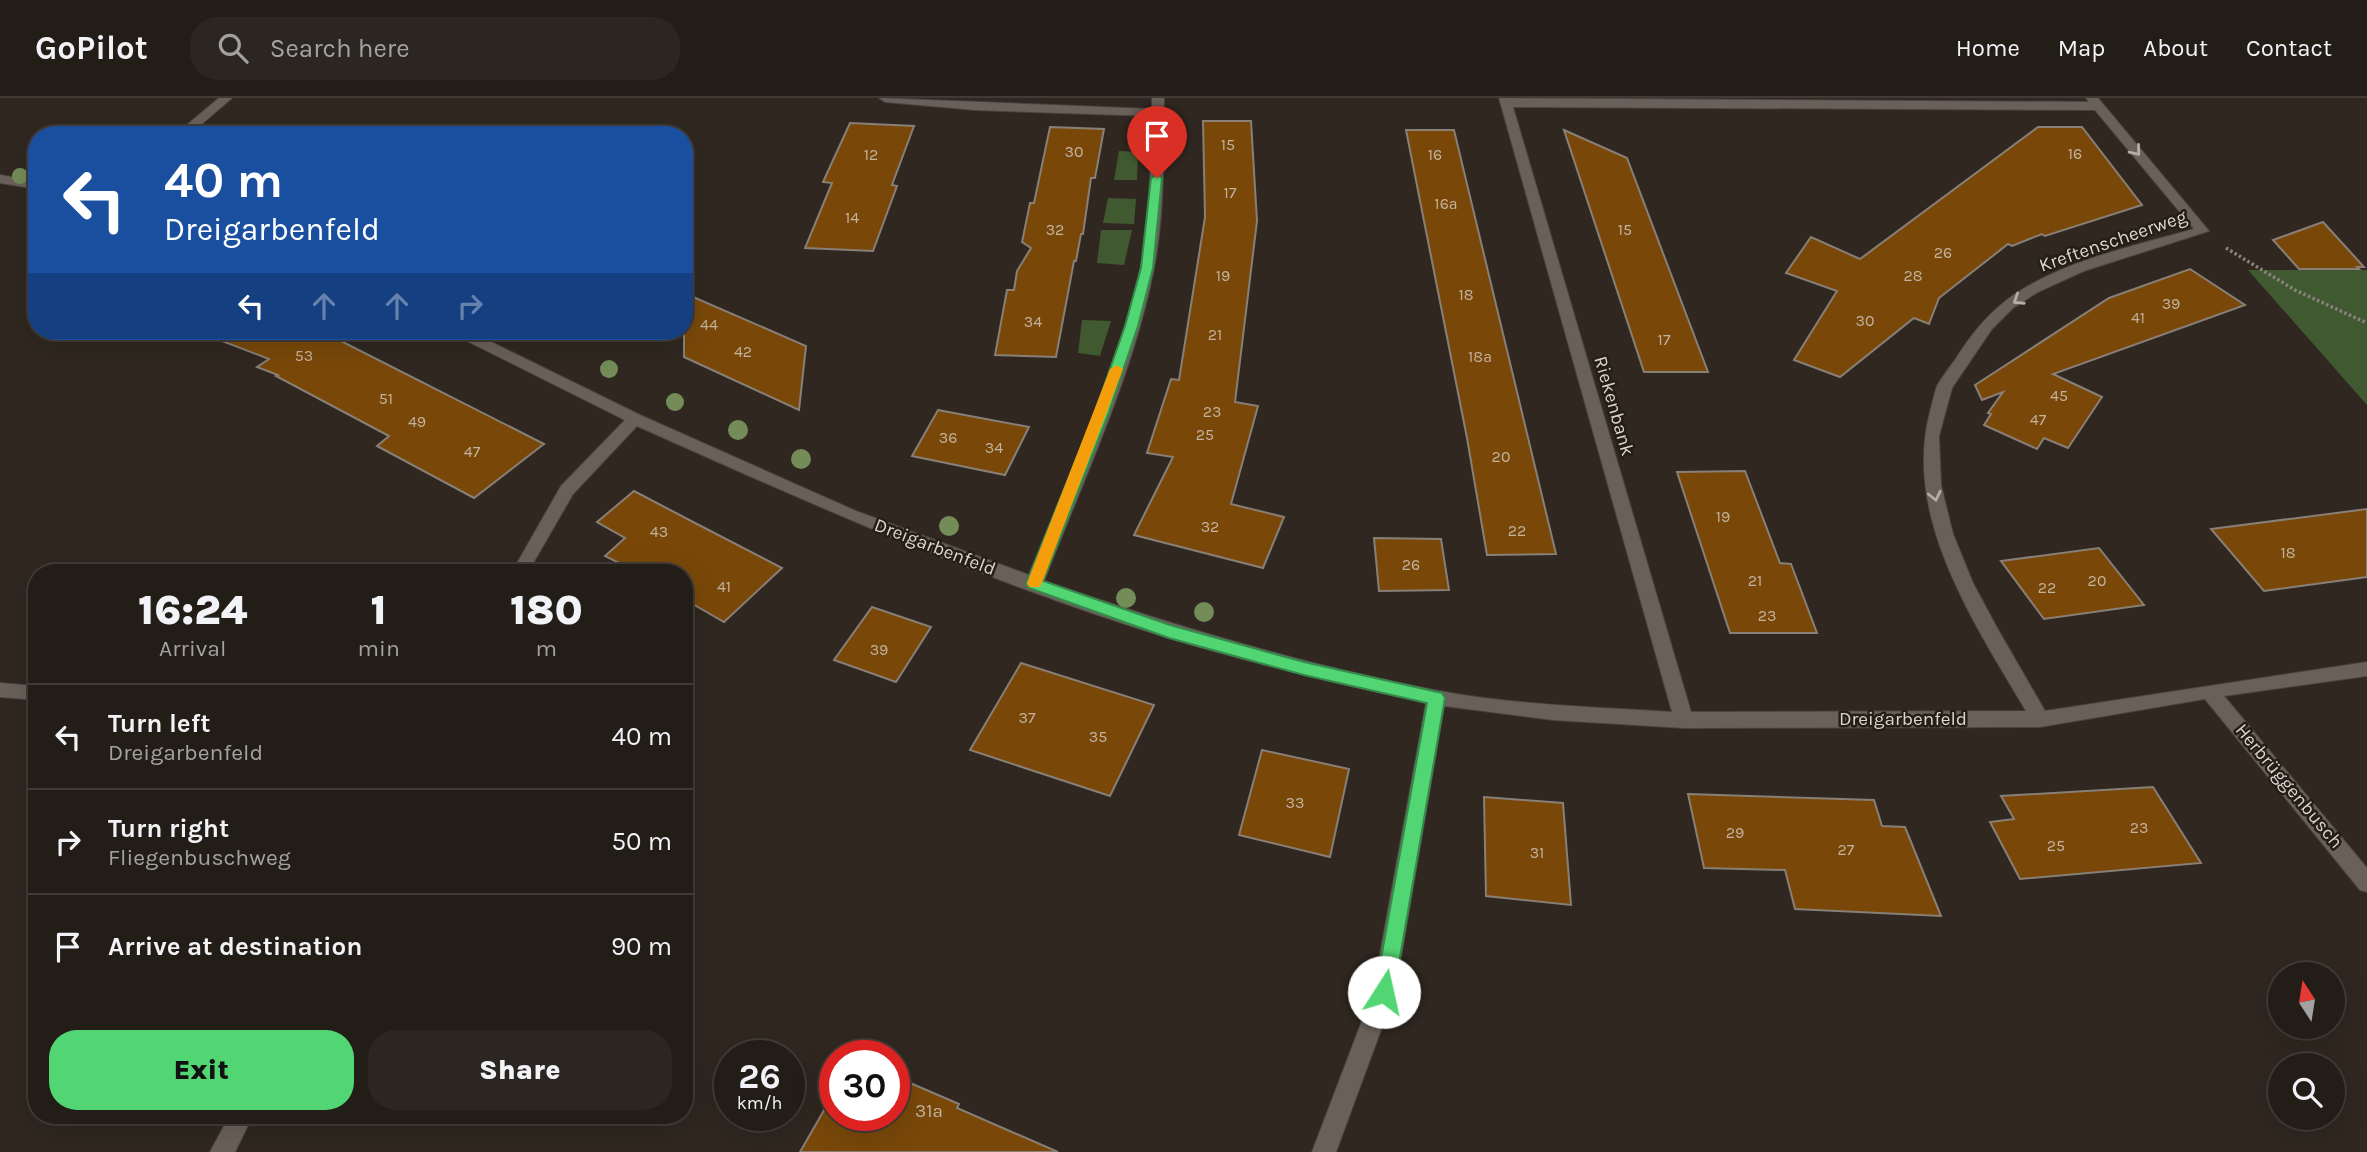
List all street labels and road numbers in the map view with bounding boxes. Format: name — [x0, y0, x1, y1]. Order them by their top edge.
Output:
street label: Kreftenscheerweg — [2036, 205, 2190, 277]
street label: Riekenbank — [1589, 354, 1639, 459]
street label: Dreigarbenfeld — [871, 514, 999, 580]
street label: Dreigarbenfeld — [1839, 708, 1967, 730]
street label: Herbrüggenbusch — [2231, 719, 2347, 853]

